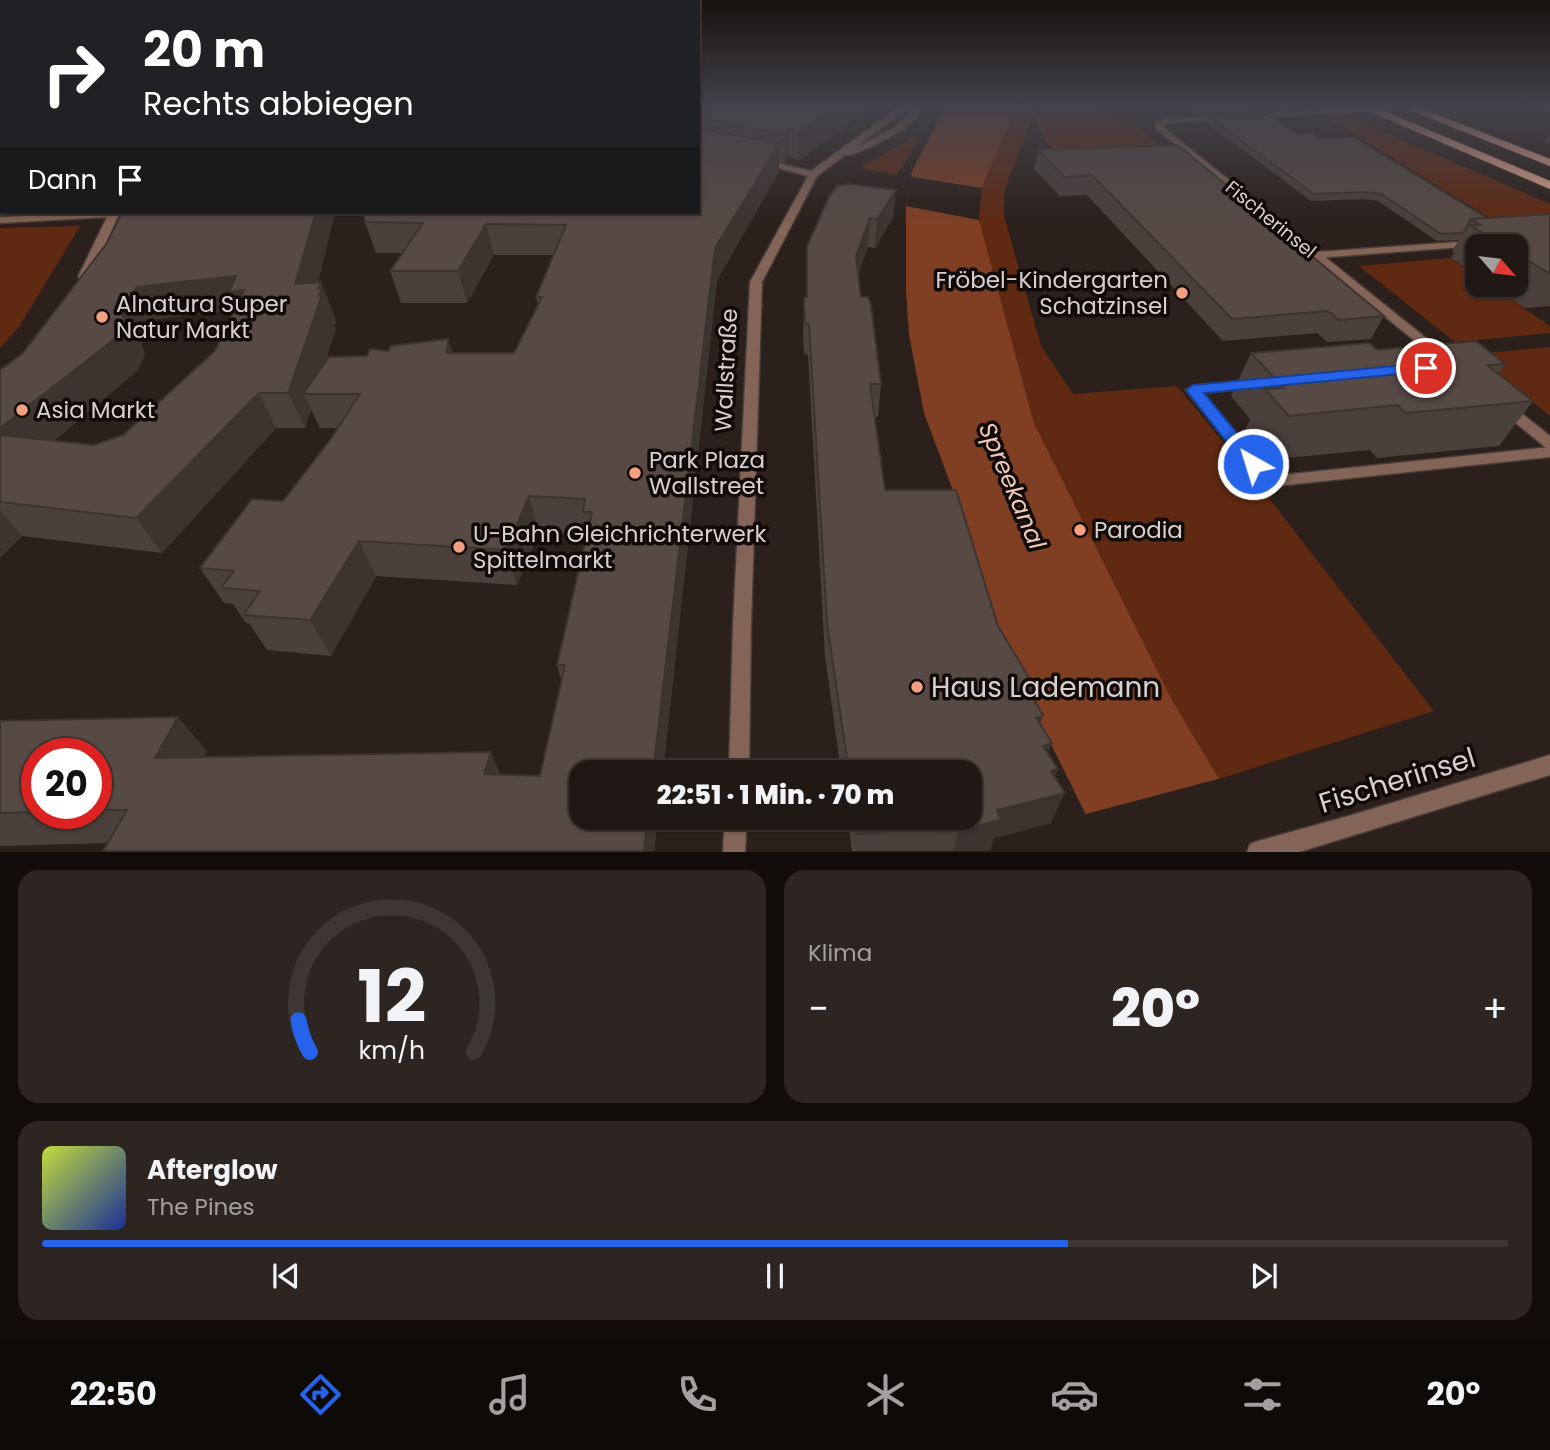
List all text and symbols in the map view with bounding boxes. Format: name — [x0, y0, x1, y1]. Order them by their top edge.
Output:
text: 20 m — [143, 16, 265, 84]
icon: right — [28, 28, 119, 119]
text: Rechts abbiegen — [143, 81, 414, 126]
icon: arrive — [111, 161, 149, 199]
text: Dann — [28, 162, 97, 198]
street label: Fischerinsel — [1219, 174, 1322, 264]
north arrow — [1465, 234, 1528, 298]
map controls — [1465, 234, 1528, 297]
place label: Fröbel-Kindergarten Schatzinsel — [935, 264, 1168, 322]
marker: Fröbel-Kindergarten Schatzinsel — [1174, 285, 1190, 301]
place label: Alnatura Super Natur Markt — [116, 288, 287, 346]
street label: Wallstraße — [707, 307, 745, 433]
marker: Alnatura Super Natur Markt — [94, 309, 110, 325]
pin — [1396, 338, 1456, 398]
icon: arrive — [1407, 349, 1445, 387]
place label: Asia Markt — [36, 394, 155, 426]
marker: Asia Markt — [14, 402, 30, 418]
water label: Spreekanal — [971, 417, 1054, 554]
position arrow — [1216, 427, 1290, 501]
place label: Park Plaza Wallstreet — [649, 444, 765, 502]
marker: Park Plaza Wallstreet — [627, 465, 643, 481]
place label: Parodia — [1094, 514, 1183, 546]
place label: U-Bahn Gleichrichterwerk Spittelmarkt — [473, 518, 766, 576]
marker: Parodia — [1072, 522, 1088, 538]
marker: U-Bahn Gleichrichterwerk Spittelmarkt — [451, 539, 467, 555]
place label: Haus Lademann — [931, 668, 1160, 707]
marker: Haus Lademann — [909, 679, 925, 695]
speed limit sign: 20 — [21, 738, 112, 829]
street label: Fischerinsel — [1314, 738, 1480, 823]
text: 22:51 · 1 Min. · 70 m — [657, 777, 894, 813]
text: Klima — [808, 937, 872, 969]
text: 12 — [358, 947, 426, 1048]
text: 20° — [1111, 972, 1200, 1045]
text: − — [808, 982, 829, 1035]
text: + — [1482, 982, 1508, 1035]
text: km/h — [359, 1033, 425, 1068]
text: Afterglow — [147, 1152, 278, 1188]
text: The Pines — [147, 1191, 255, 1223]
icon: previous — [267, 1257, 305, 1295]
icon: pause — [756, 1257, 794, 1295]
icon: next — [1245, 1257, 1283, 1295]
icon: directions — [296, 1370, 345, 1419]
icon: music — [485, 1370, 534, 1419]
icon: phone — [673, 1370, 722, 1419]
icon: climate — [861, 1370, 910, 1419]
icon: car — [1050, 1370, 1099, 1419]
icon: filters — [1238, 1370, 1287, 1419]
text: 22:50 — [70, 1371, 157, 1416]
text: 20° — [1426, 1371, 1480, 1416]

